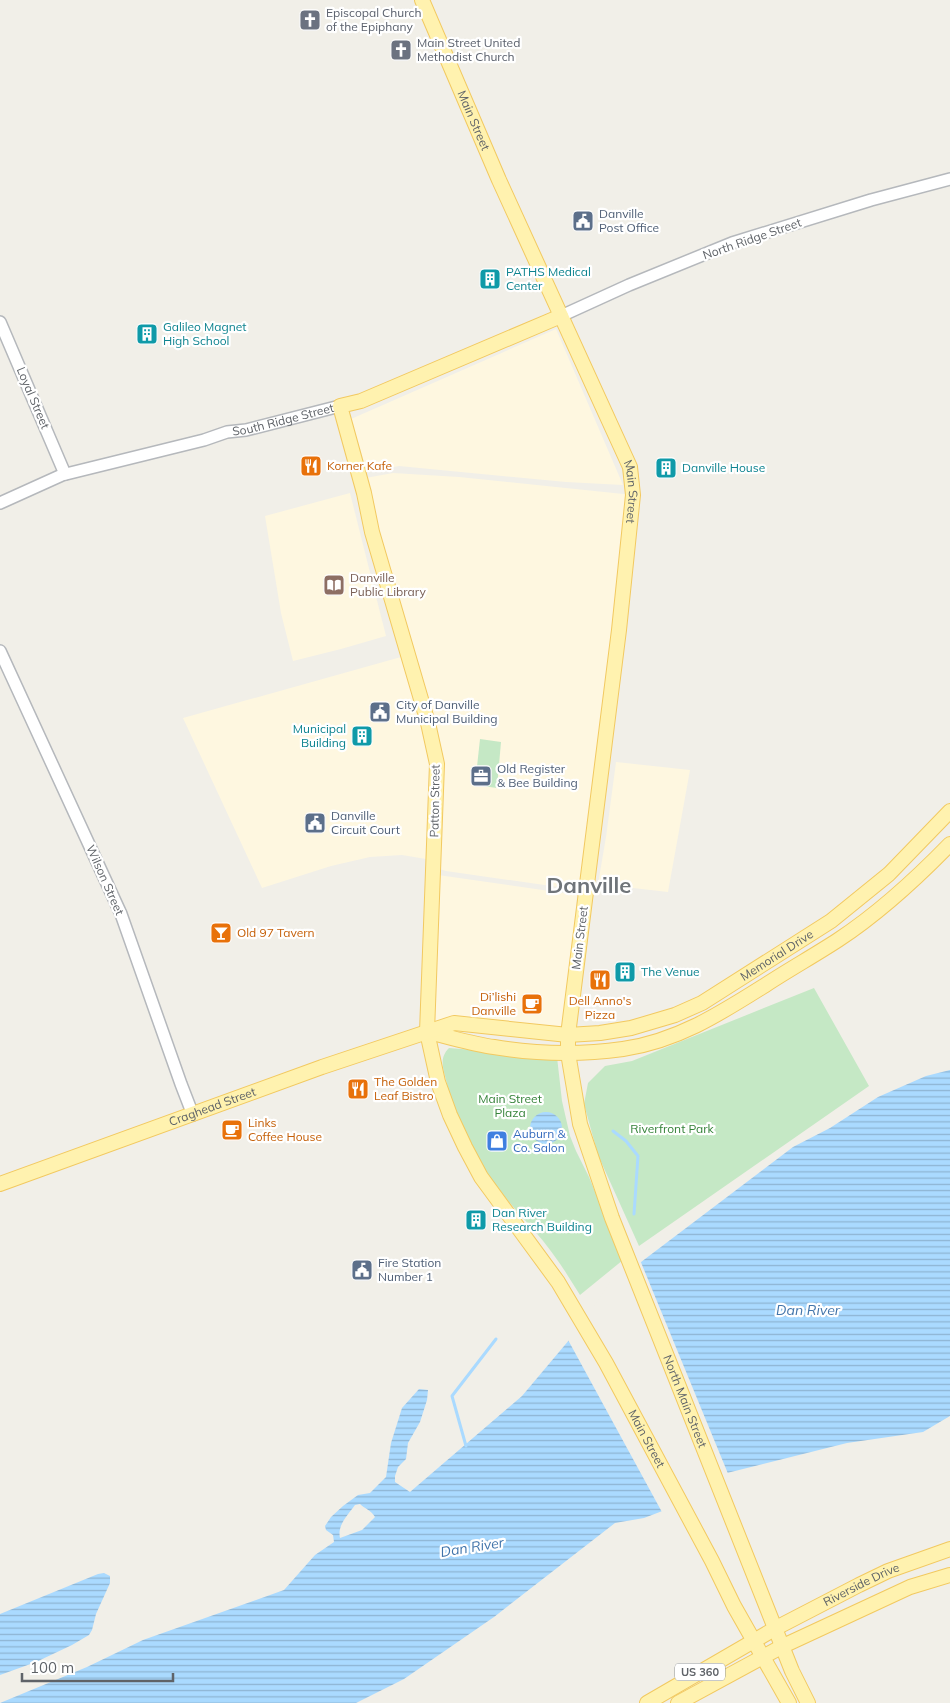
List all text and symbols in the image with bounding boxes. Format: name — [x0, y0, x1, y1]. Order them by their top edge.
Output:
place label: Episcopal Church of the Epiphany — [326, 5, 422, 34]
church icon: Episcopal Church of the Epiphany — [298, 8, 322, 32]
place label: Main Street United Methodist Church — [417, 35, 520, 64]
church icon: Main Street United Methodist Church — [389, 38, 413, 62]
street label: Main Street — [455, 88, 493, 153]
place label: Danville Post Office — [599, 206, 659, 235]
public building icon: Danville Post Office — [571, 209, 595, 233]
street label: North Ridge Street — [701, 215, 803, 262]
place label: PATHS Medical Center — [506, 264, 591, 293]
building icon: PATHS Medical Center — [478, 267, 502, 291]
place label: Galileo Magnet High School — [163, 319, 247, 348]
building icon: Galileo Magnet High School — [135, 322, 159, 346]
street label: Loyal Street — [14, 365, 53, 431]
street label: South Ridge Street — [231, 400, 335, 438]
restaurant icon: Korner Kafe — [299, 454, 323, 478]
building icon: Danville House — [654, 456, 678, 480]
street label: Main Street — [621, 457, 641, 524]
place label: Korner Kafe — [327, 458, 392, 473]
place label: Danville House — [682, 460, 765, 475]
place label: Danville Public Library — [350, 570, 426, 599]
library icon: Danville Public Library — [322, 573, 346, 597]
place label: City of Danville Municipal Building — [396, 697, 497, 726]
public building icon: City of Danville Municipal Building — [368, 700, 392, 724]
place label: Municipal Building — [293, 721, 346, 750]
building icon: Municipal Building — [350, 724, 374, 748]
place label: Old Register & Bee Building — [497, 761, 578, 790]
street label: Patton Street — [426, 764, 443, 838]
office icon: Old Register & Bee Building — [469, 764, 493, 788]
place label: Danville Circuit Court — [331, 808, 400, 837]
public building icon: Danville Circuit Court — [303, 811, 327, 835]
street label: Wilson Street — [83, 842, 128, 917]
district label: Danville — [547, 871, 631, 899]
street label: Main Street — [568, 905, 591, 970]
bar icon: Old 97 Tavern — [209, 921, 233, 945]
place label: Old 97 Tavern — [237, 925, 315, 940]
street label: Memorial Drive — [737, 926, 816, 984]
building icon: The Venue — [613, 960, 637, 984]
place label: The Venue — [641, 964, 700, 979]
restaurant icon: Dell Anno's Pizza — [588, 968, 612, 992]
place label: Di’lishi Danville — [471, 989, 516, 1018]
cafe icon: Di’lishi Danville — [520, 992, 544, 1016]
place label: Dell Anno's Pizza — [569, 993, 631, 1022]
place label: The Golden Leaf Bistro — [374, 1074, 437, 1103]
restaurant icon: The Golden Leaf Bistro — [346, 1077, 370, 1101]
street label: Craghead Street — [167, 1084, 258, 1129]
park label: Main Street Plaza — [478, 1091, 542, 1120]
place label: Links Coffee House — [248, 1115, 322, 1144]
cafe icon: Links Coffee House — [220, 1118, 244, 1142]
park label: Riverfront Park — [630, 1121, 715, 1136]
place label: Auburn & Co. Salon — [513, 1126, 566, 1155]
shop icon: Auburn & Co. Salon — [485, 1129, 509, 1153]
place label: Dan River Research Building — [492, 1205, 592, 1234]
building icon: Dan River Research Building — [464, 1208, 488, 1232]
place label: Fire Station Number 1 — [378, 1255, 441, 1284]
public building icon: Fire Station Number 1 — [350, 1258, 374, 1282]
water label: Dan River — [776, 1301, 841, 1319]
street label: North Main Street — [660, 1353, 711, 1450]
street label: Main Street — [625, 1407, 669, 1470]
water label: Dan River — [439, 1533, 506, 1561]
street label: Riverside Drive — [821, 1560, 901, 1609]
scale bar — [22, 1650, 174, 1682]
text: 100 m — [30, 1658, 74, 1677]
road number: US 360 — [675, 1664, 725, 1680]

